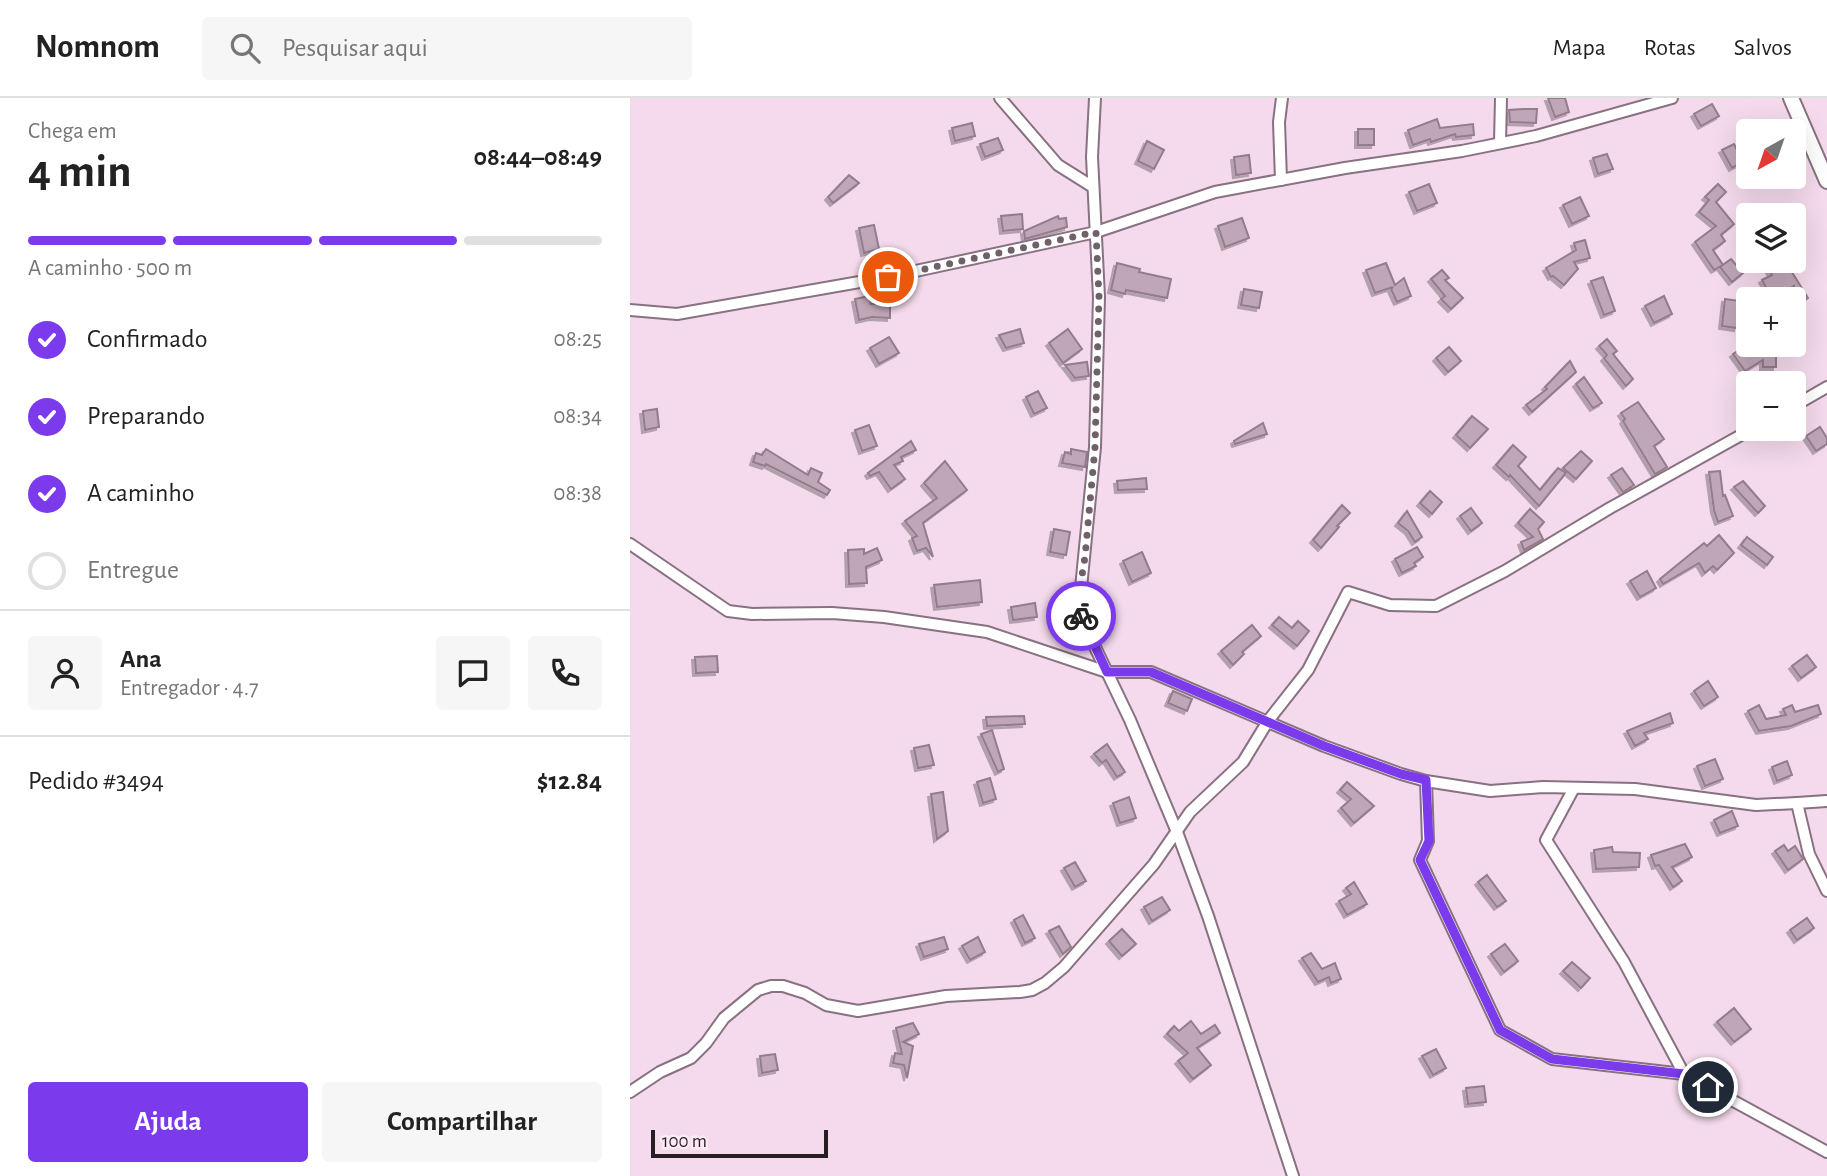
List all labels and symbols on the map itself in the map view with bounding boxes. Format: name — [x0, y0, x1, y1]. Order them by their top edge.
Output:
north arrow — [1736, 119, 1806, 189]
pin — [858, 247, 918, 307]
courier — [1046, 581, 1116, 651]
pin — [1678, 1057, 1738, 1117]
scale bar — [651, 1127, 828, 1159]

